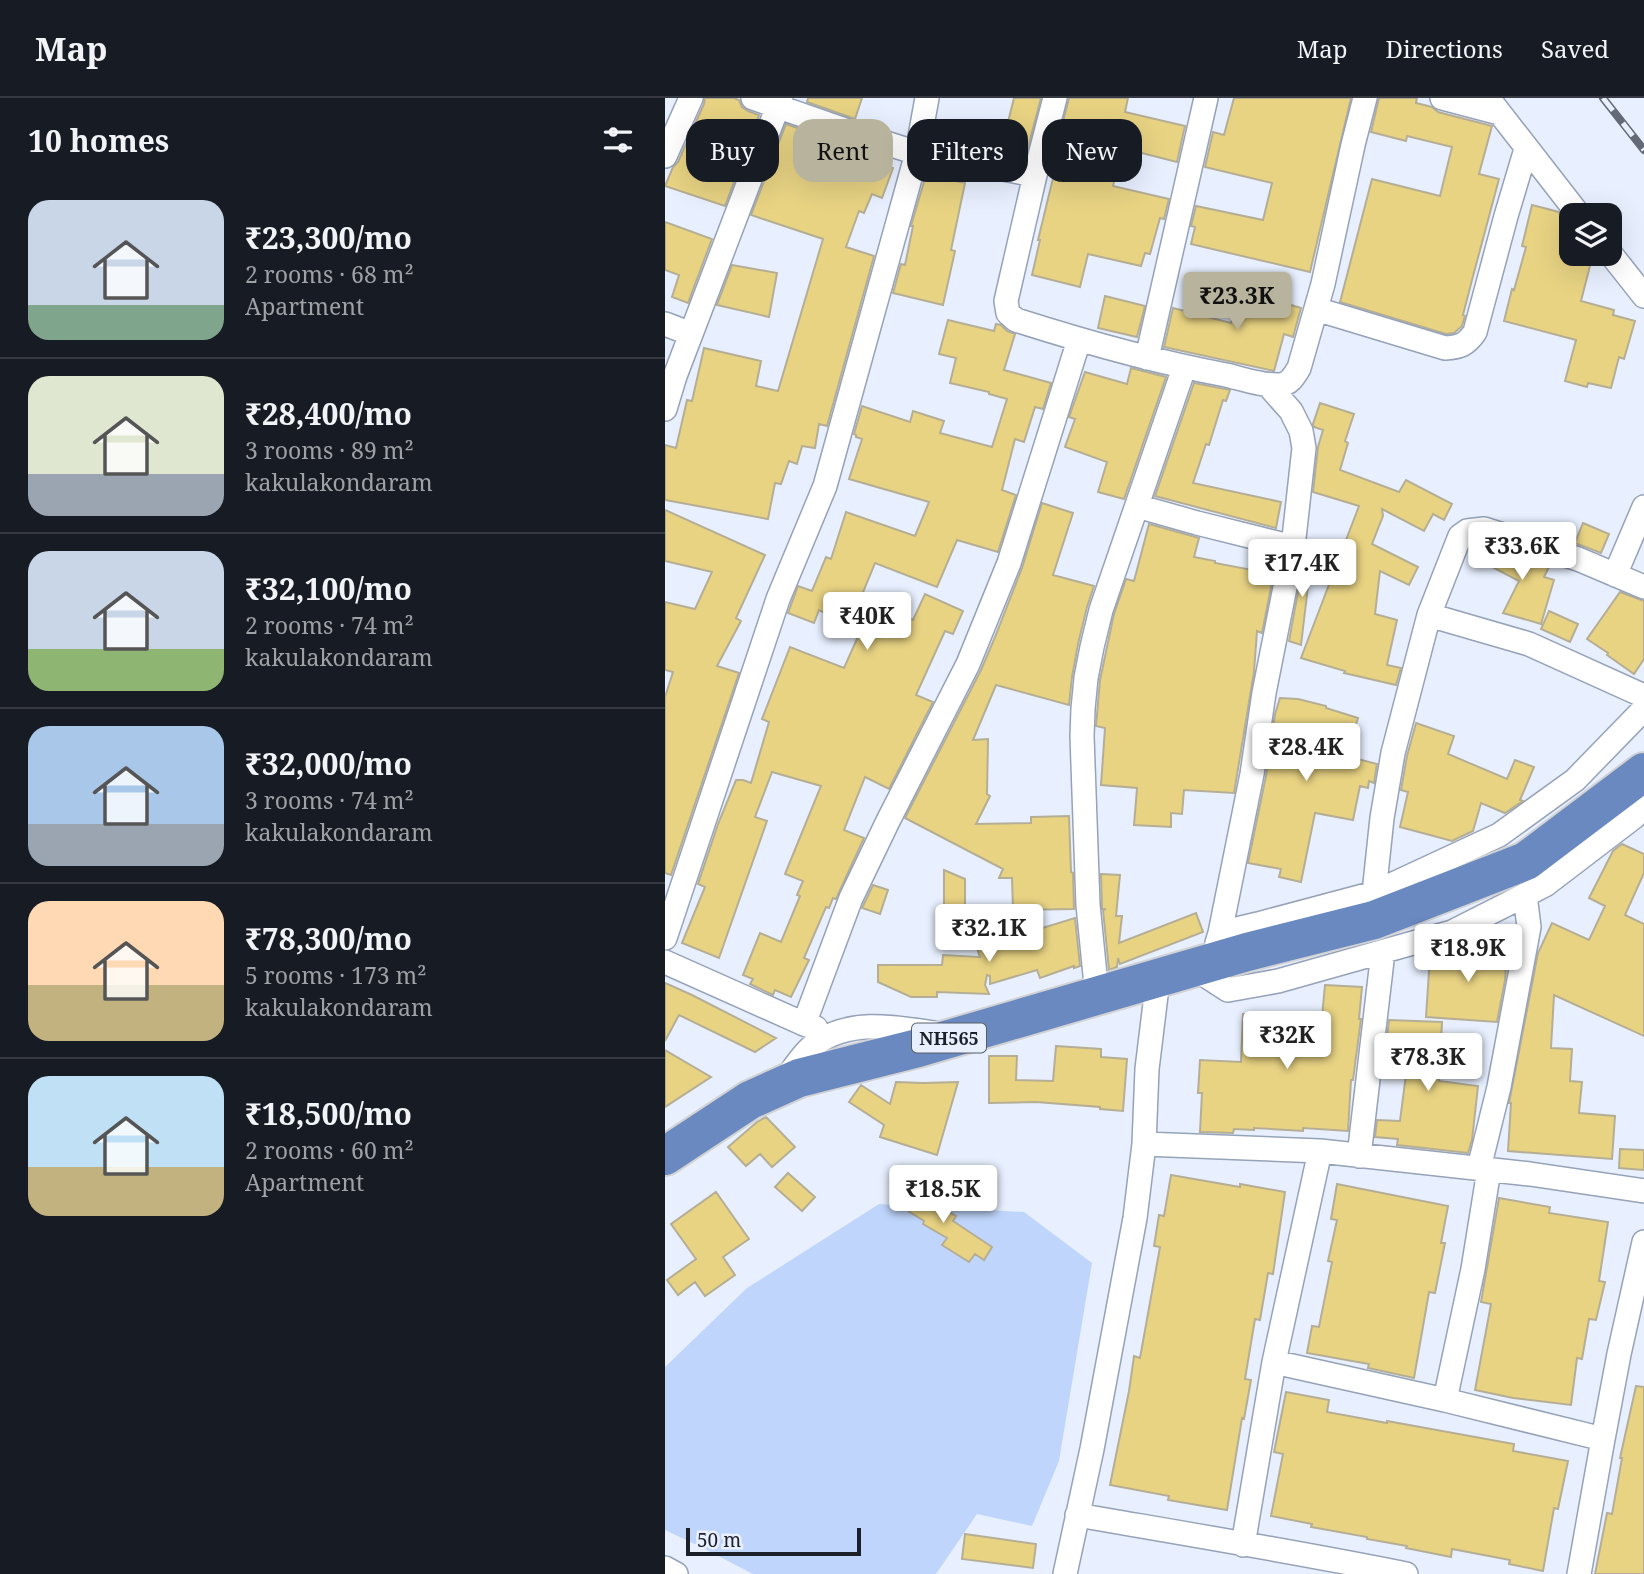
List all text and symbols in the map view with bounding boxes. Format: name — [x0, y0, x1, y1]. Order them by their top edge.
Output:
text: Map — [35, 26, 108, 71]
text: Map — [1297, 32, 1348, 65]
text: Directions — [1386, 32, 1503, 65]
text: Saved — [1541, 32, 1609, 65]
chip: Buy — [686, 119, 779, 182]
chip: Rent — [793, 119, 893, 182]
chip: Filters — [907, 119, 1028, 182]
chip: New — [1042, 119, 1142, 182]
text: 10 homes — [28, 120, 169, 161]
icon: filters — [599, 121, 637, 159]
map controls — [1559, 203, 1622, 266]
button: layers — [1559, 203, 1622, 266]
text: ₹23,300/mo — [245, 217, 412, 258]
icon: home — [84, 228, 168, 312]
text: 2 rooms · 68 m² — [245, 258, 414, 290]
pin: ₹23.3K — [1180, 272, 1294, 332]
text: ₹23.3K — [1199, 279, 1275, 311]
text: Apartment — [245, 290, 364, 322]
text: ₹28,400/mo — [245, 393, 412, 434]
icon: home — [84, 404, 168, 488]
text: 3 rooms · 89 m² — [245, 434, 414, 466]
text: kakulakondaram — [245, 466, 433, 498]
pin: ₹33.6K — [1465, 522, 1579, 582]
text: ₹33.6K — [1484, 529, 1560, 561]
pin: ₹17.4K — [1245, 540, 1359, 599]
text: ₹17.4K — [1264, 546, 1340, 578]
text: ₹32,100/mo — [245, 568, 412, 609]
icon: home — [84, 579, 168, 663]
pin: ₹40K — [826, 592, 908, 652]
text: ₹40K — [839, 599, 895, 631]
text: 2 rooms · 74 m² — [245, 609, 414, 641]
text: kakulakondaram — [245, 641, 433, 673]
pin: ₹28.4K — [1249, 724, 1363, 783]
text: ₹28.4K — [1268, 730, 1344, 762]
text: ₹32,000/mo — [245, 743, 412, 784]
icon: home — [84, 754, 168, 838]
text: 3 rooms · 74 m² — [245, 784, 414, 816]
text: kakulakondaram — [245, 816, 433, 848]
pin: ₹32.1K — [932, 904, 1046, 964]
text: ₹32.1K — [951, 911, 1027, 943]
text: ₹78,300/mo — [245, 918, 412, 959]
pin: ₹18.9K — [1411, 924, 1525, 984]
icon: home — [84, 929, 168, 1013]
text: ₹18.9K — [1430, 931, 1506, 963]
text: 5 rooms · 173 m² — [245, 959, 427, 991]
text: kakulakondaram — [245, 991, 433, 1023]
pin: ₹32K — [1246, 1012, 1328, 1071]
text: ₹32K — [1259, 1018, 1315, 1050]
road number: NH565 — [912, 1023, 986, 1052]
pin: ₹78.3K — [1371, 1034, 1485, 1093]
text: ₹78.3K — [1390, 1040, 1466, 1072]
text: ₹18,500/mo — [245, 1093, 412, 1134]
icon: home — [84, 1104, 168, 1188]
text: 2 rooms · 60 m² — [245, 1134, 414, 1166]
text: Apartment — [245, 1166, 364, 1198]
pin: ₹18.5K — [886, 1166, 1000, 1225]
text: ₹18.5K — [905, 1172, 981, 1204]
scale bar — [686, 1525, 861, 1557]
text: 50 m — [697, 1527, 741, 1553]

